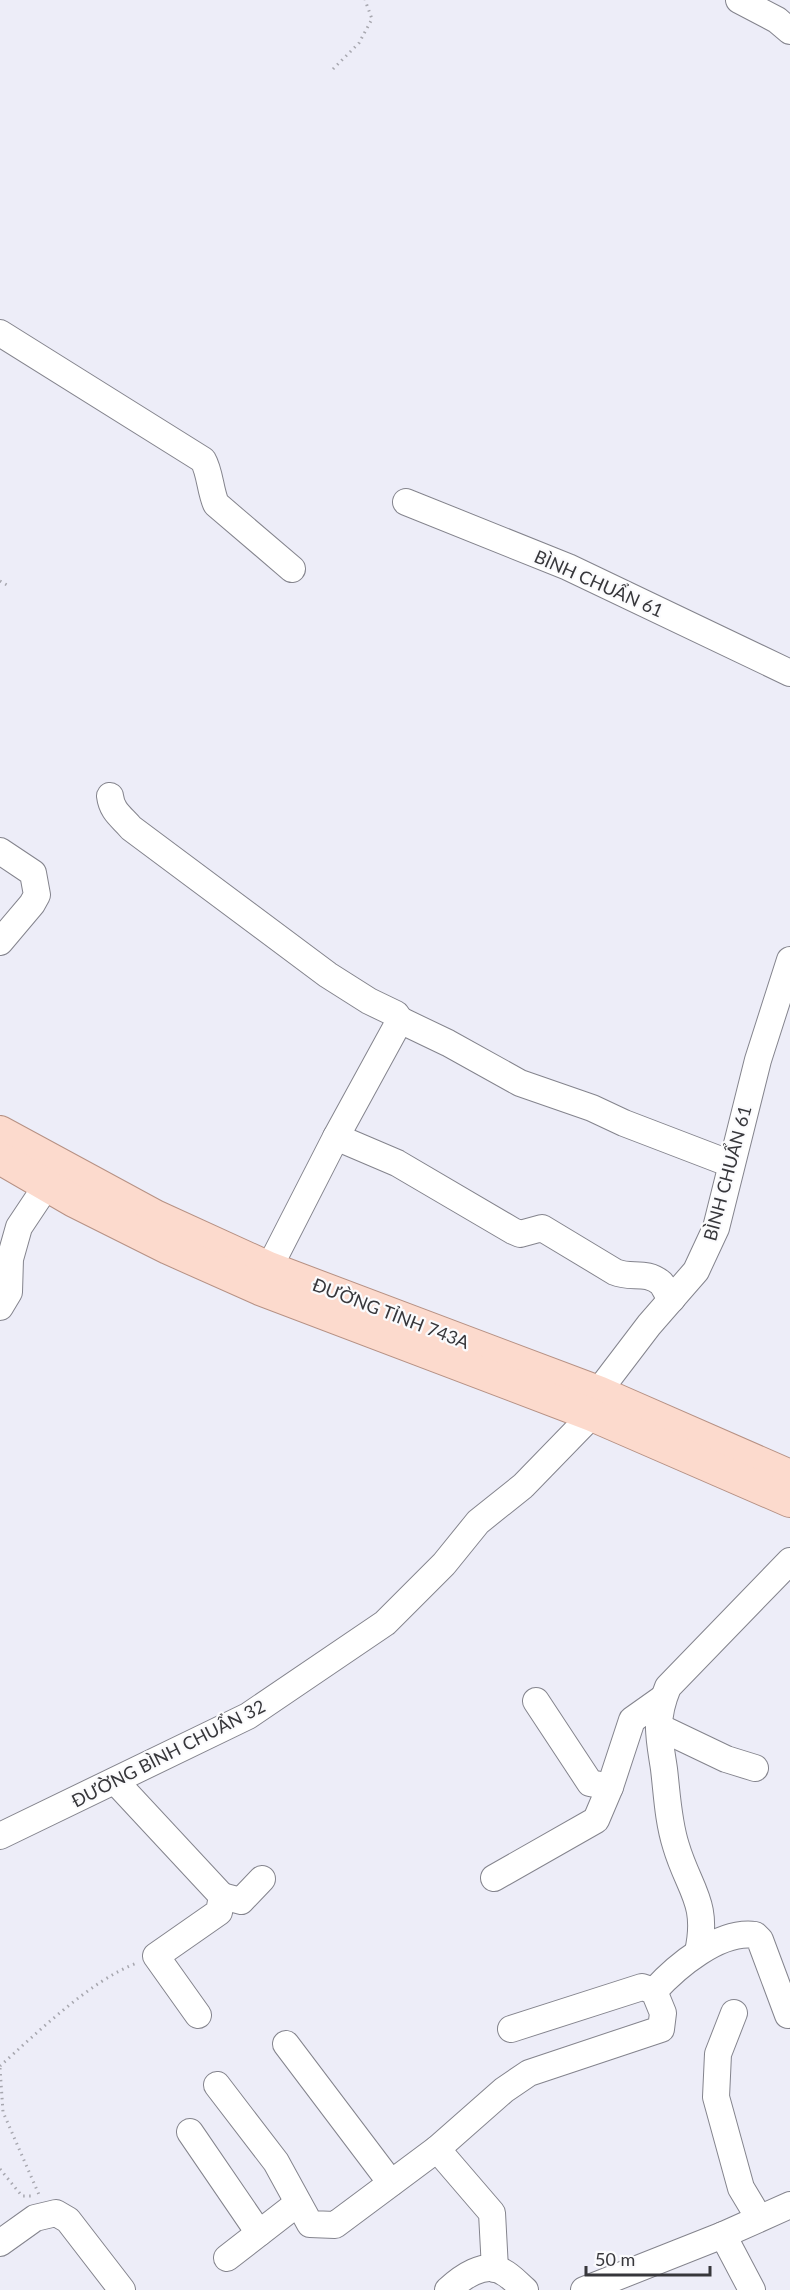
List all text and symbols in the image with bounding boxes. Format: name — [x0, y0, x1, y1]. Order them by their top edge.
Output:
street label: BÌNH CHUẨN 61 — [531, 545, 667, 621]
street label: BÌNH CHUẨN 61 — [698, 1103, 756, 1243]
street label: ĐƯỜNG TỈNH 743A — [309, 1273, 473, 1353]
street label: ĐƯỜNG BÌNH CHUẨN 32 — [67, 1695, 269, 1811]
scale bar — [586, 2239, 710, 2277]
text: 50 m — [595, 2248, 635, 2270]

